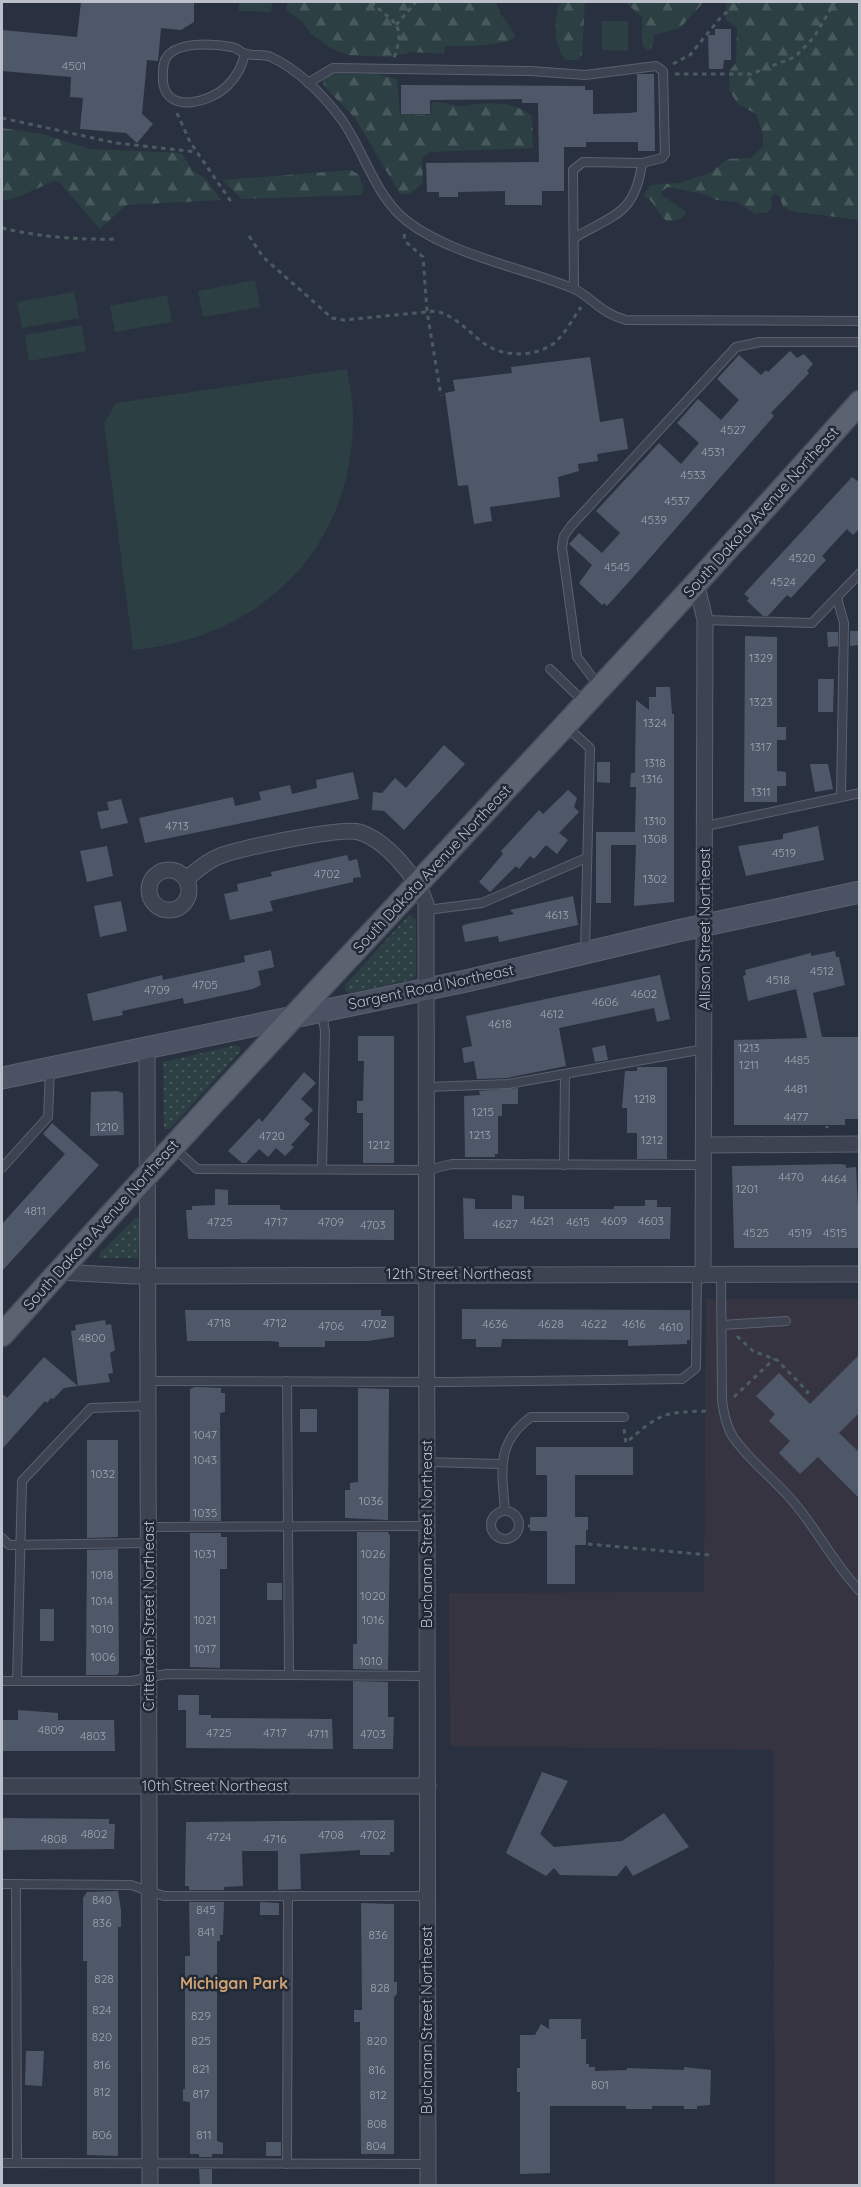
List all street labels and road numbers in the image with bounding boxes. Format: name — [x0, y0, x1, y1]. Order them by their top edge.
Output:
street label: South Dakota Avenue Northeast — [679, 422, 842, 601]
street label: South Dakota Avenue Northeast — [349, 781, 515, 957]
street label: Allison Street Northeast — [695, 848, 714, 1010]
street label: Sargent Road Northeast — [346, 960, 515, 1013]
street label: South Dakota Avenue Northeast — [19, 1135, 182, 1314]
street label: 12th Street Northeast — [386, 1264, 532, 1283]
street label: Buchanan Street Northeast — [417, 1440, 436, 1628]
street label: Crittenden Street Northeast — [139, 1521, 158, 1711]
street label: 10th Street Northeast — [142, 1776, 288, 1795]
street label: Buchanan Street Northeast — [417, 1926, 436, 2114]

